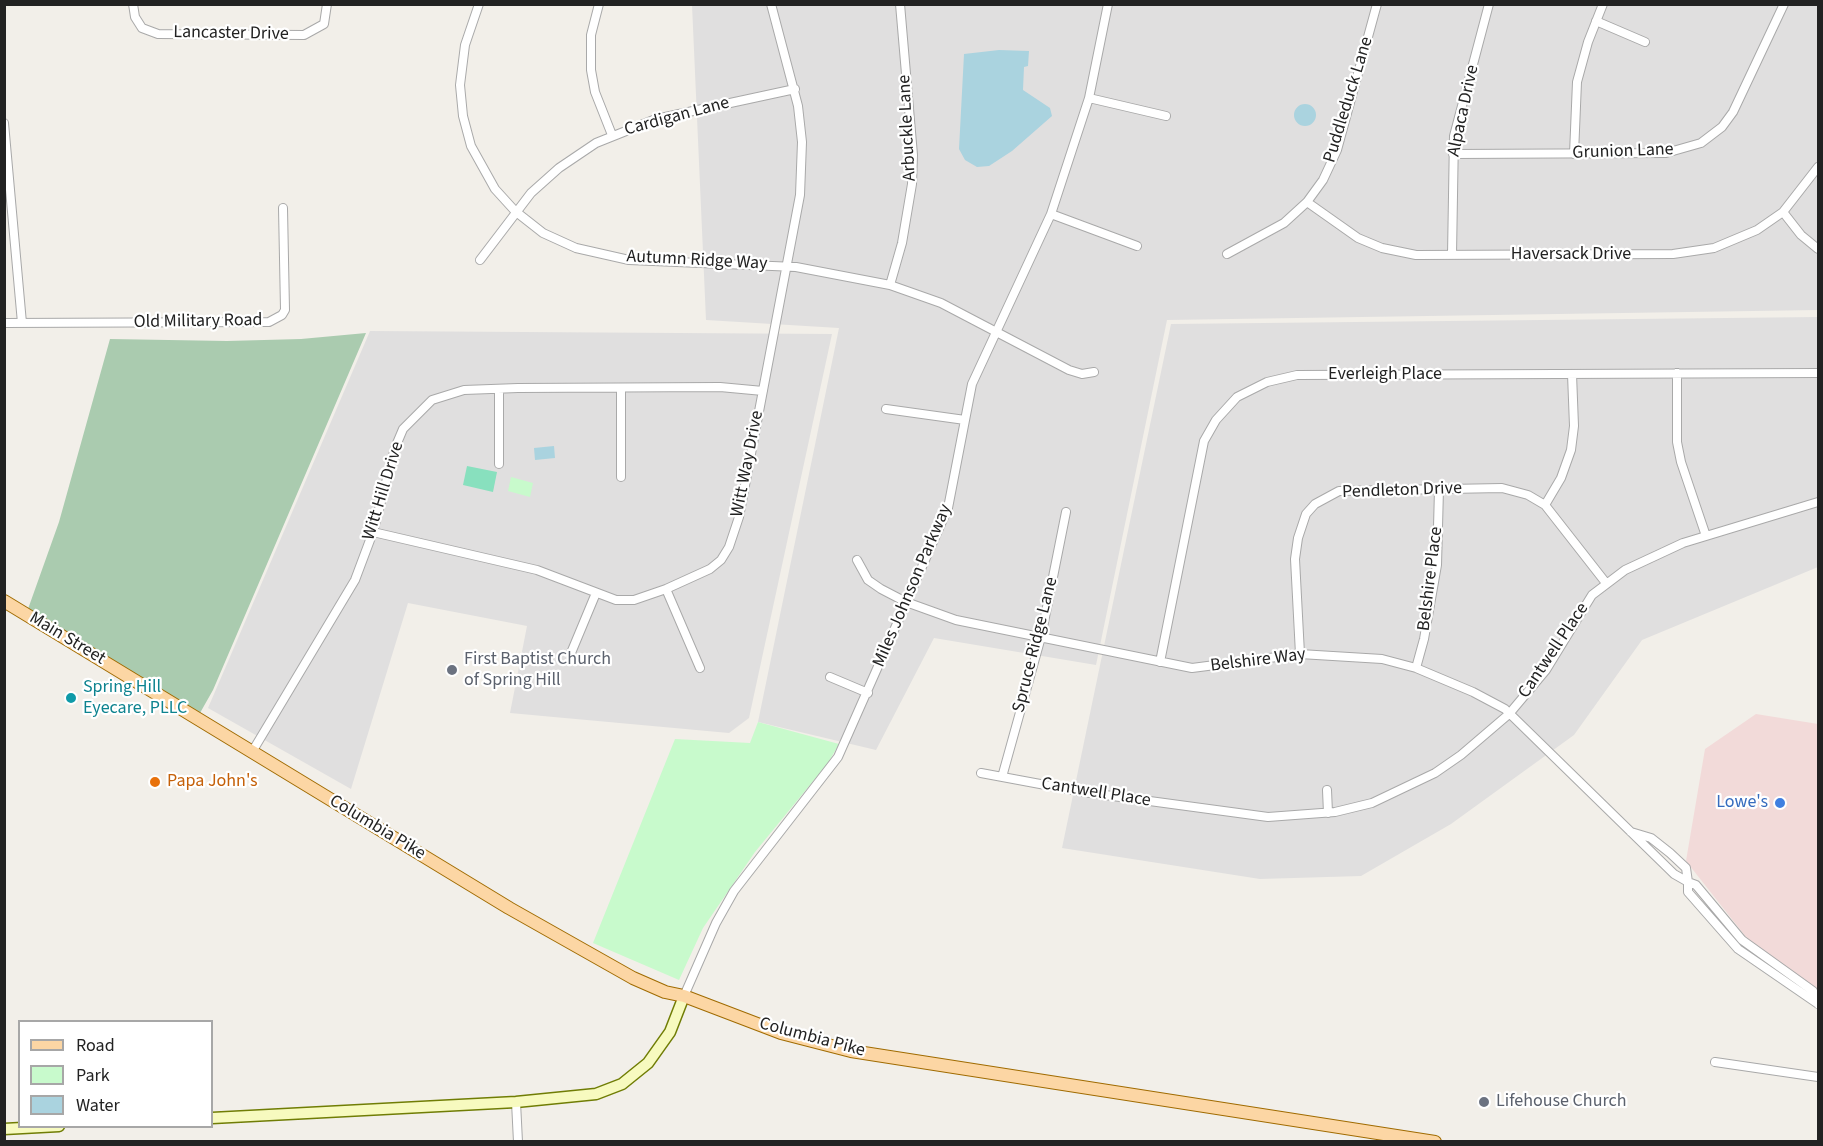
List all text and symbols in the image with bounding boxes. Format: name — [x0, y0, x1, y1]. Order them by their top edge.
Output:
street label: Lancaster Drive — [173, 22, 289, 46]
street label: Puddleduck Lane — [1320, 34, 1378, 166]
street label: Alpaca Drive — [1444, 63, 1484, 159]
street label: Arbuckle Lane — [894, 74, 922, 182]
street label: Cardigan Lane — [622, 93, 732, 141]
street label: Grunion Lane — [1572, 139, 1674, 165]
street label: Haversack Drive — [1511, 244, 1631, 266]
street label: Autumn Ridge Way — [626, 247, 768, 275]
street label: Old Military Road — [133, 310, 263, 334]
street label: Everleigh Place — [1328, 364, 1442, 386]
street label: Witt Way Drive — [727, 409, 769, 519]
street label: Witt Hill Drive — [359, 439, 409, 543]
street label: Pendleton Drive — [1342, 478, 1462, 504]
street label: Miles Johnson Parkway — [869, 501, 957, 671]
street label: Belshire Place — [1414, 526, 1448, 632]
street label: Spruce Ridge Lane — [1009, 575, 1063, 715]
street label: Cantwell Place — [1514, 599, 1594, 703]
street label: Main Street — [25, 608, 109, 670]
street label: Belshire Way — [1209, 644, 1307, 678]
place label: First Baptist Church of Spring Hill — [464, 649, 611, 692]
marker: First Baptist Church of Spring Hill — [445, 663, 459, 677]
place label: Spring Hill Eyecare, PLLC — [83, 677, 187, 720]
marker: Spring Hill Eyecare, PLLC — [64, 691, 78, 705]
place label: Papa John's — [167, 771, 258, 793]
street label: Cantwell Place — [1040, 774, 1152, 812]
marker: Papa John's — [148, 775, 162, 789]
street label: Columbia Pike — [325, 791, 429, 865]
place label: Lowe's — [1716, 792, 1768, 814]
marker: Lowe's — [1773, 796, 1787, 810]
street label: Columbia Pike — [757, 1014, 867, 1062]
legend — [18, 1020, 213, 1128]
text: Road — [76, 1033, 115, 1058]
text: Park — [76, 1063, 110, 1088]
place label: Lifehouse Church — [1496, 1091, 1627, 1113]
text: Water — [76, 1093, 120, 1118]
marker: Lifehouse Church — [1477, 1095, 1491, 1109]

